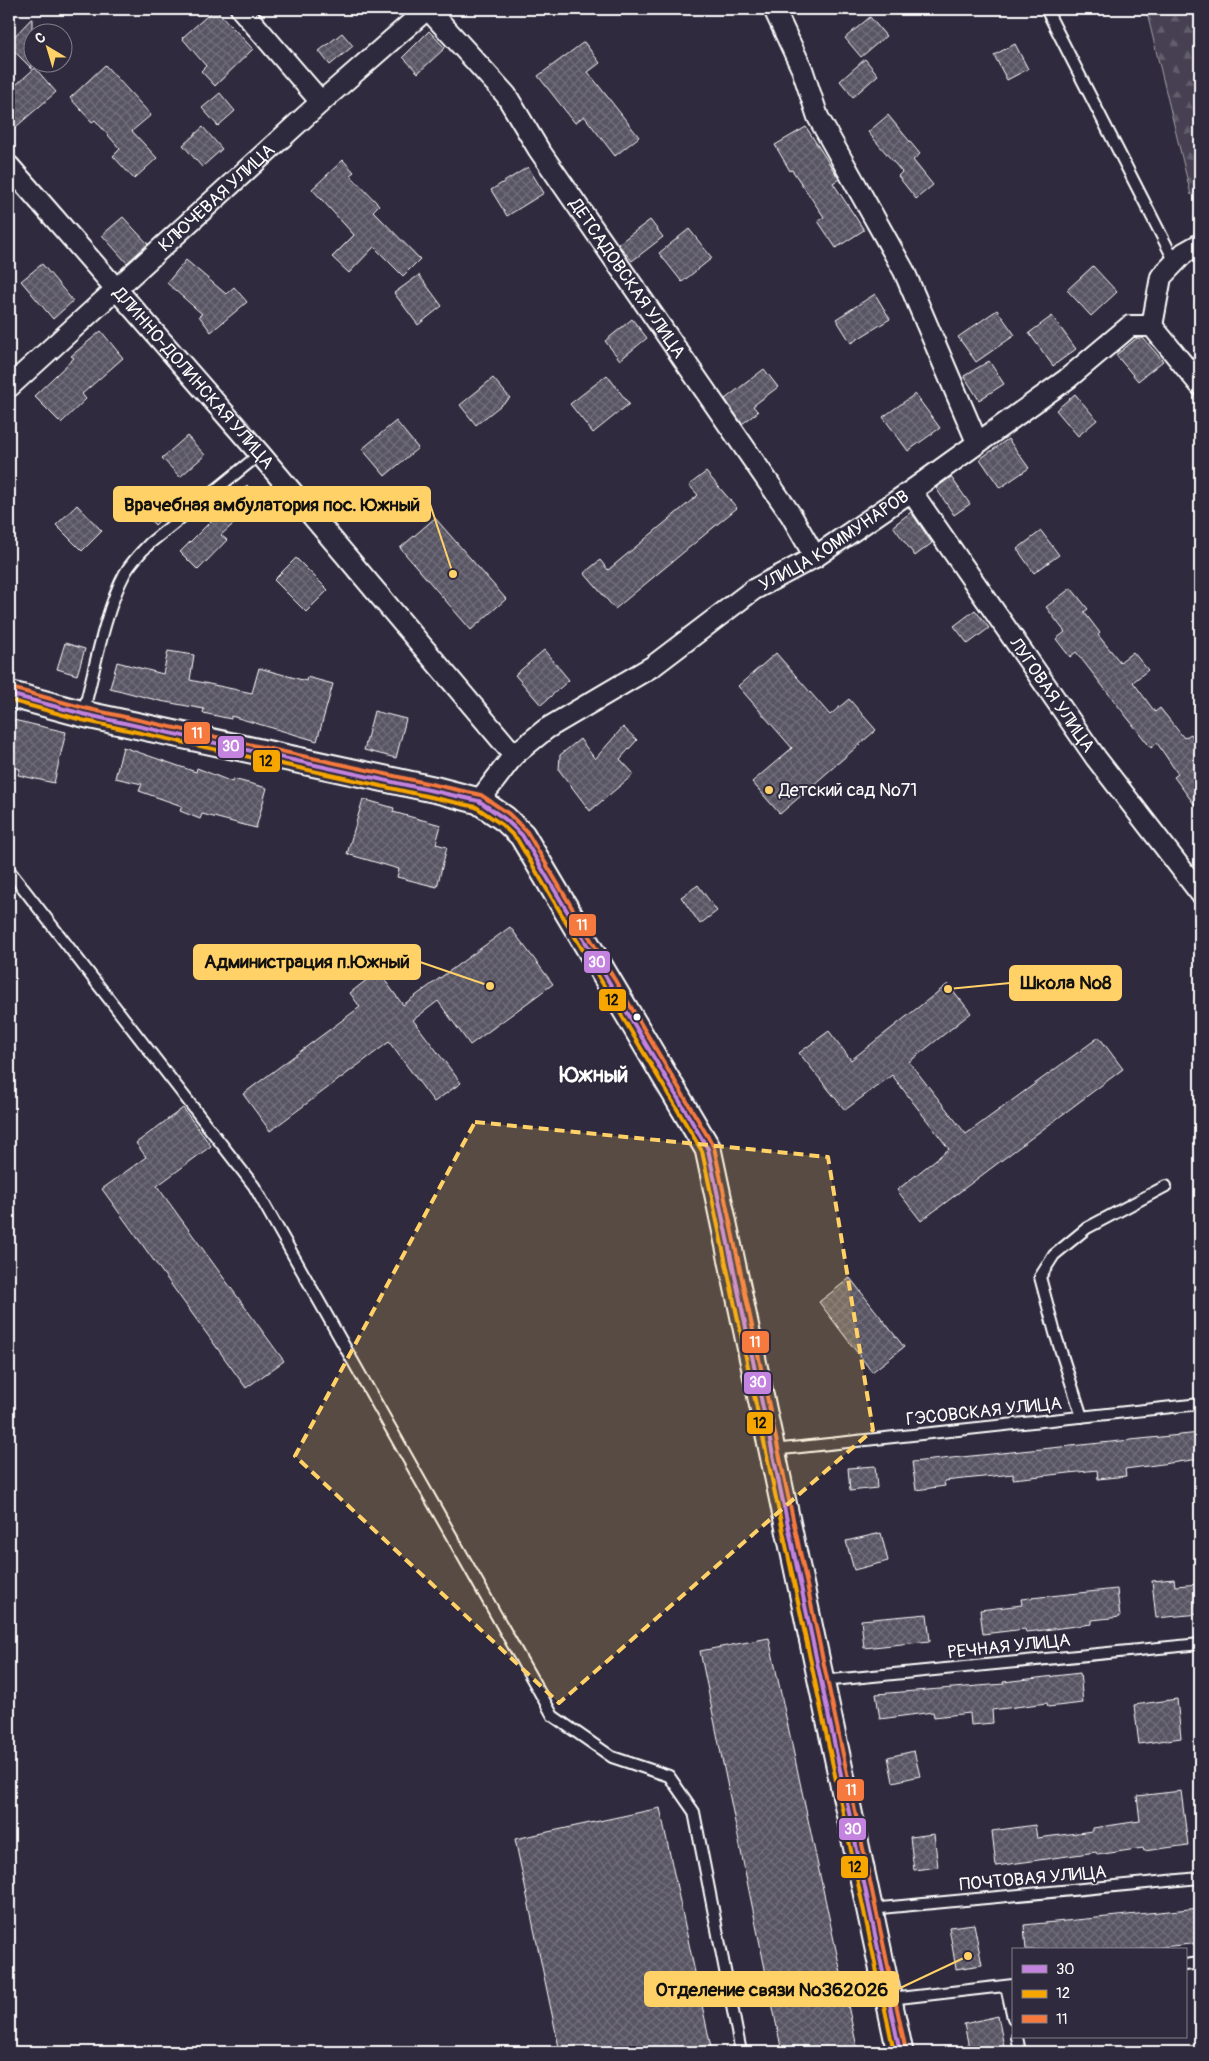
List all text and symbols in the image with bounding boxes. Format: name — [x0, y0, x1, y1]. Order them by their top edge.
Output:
north arrow — [22, 22, 72, 72]
text: С — [32, 29, 49, 48]
street label: КЛЮЧЕВАЯ УЛИЦА — [154, 139, 280, 257]
street label: ДЕТСАДОВСКАЯ УЛИЦА — [563, 193, 691, 363]
street label: ДЛИННО-ДОЛИНСКАЯ УЛИЦА — [107, 282, 279, 474]
street label: УЛИЦА КОММУНАРОВ — [755, 485, 914, 597]
callout: Врачебная амбулатория пос. Южный — [114, 487, 430, 521]
text: Врачебная амбулатория пос. Южный — [124, 493, 420, 517]
street label: ЛУГОВАЯ УЛИЦА — [1003, 632, 1100, 757]
line badge: 11 — [183, 721, 211, 745]
text: 11 — [192, 725, 202, 742]
line badge: 30 — [217, 735, 245, 759]
text: 30 — [222, 738, 240, 755]
line badge: 12 — [252, 749, 281, 773]
text: 12 — [259, 753, 273, 770]
place label: Детский сад №71 — [778, 779, 917, 802]
marker: Детский сад №71 — [763, 784, 775, 796]
line badge: 11 — [568, 913, 597, 937]
text: 11 — [577, 917, 587, 934]
callout: Администрация п.Южный — [194, 945, 420, 979]
text: Администрация п.Южный — [204, 950, 410, 974]
line badge: 30 — [583, 950, 611, 974]
text: 30 — [588, 954, 606, 971]
callout: Школа №8 — [1010, 966, 1121, 1000]
text: Школа №8 — [1019, 971, 1112, 995]
line badge: 12 — [598, 988, 627, 1012]
text: 12 — [605, 992, 619, 1009]
unlabelled marker — [632, 1012, 642, 1022]
district label: Южный — [559, 1061, 628, 1089]
line badge: 11 — [741, 1330, 770, 1354]
text: 11 — [750, 1334, 760, 1351]
line badge: 30 — [743, 1371, 772, 1395]
text: 30 — [749, 1374, 767, 1391]
street label: ГЭСОВСКАЯ УЛИЦА — [905, 1392, 1063, 1431]
line badge: 12 — [746, 1411, 774, 1435]
text: 12 — [753, 1415, 767, 1432]
street label: РЕЧНАЯ УЛИЦА — [947, 1629, 1072, 1664]
line badge: 11 — [836, 1778, 865, 1802]
text: 11 — [846, 1782, 856, 1799]
line badge: 30 — [838, 1817, 867, 1841]
text: 30 — [844, 1821, 862, 1838]
line badge: 12 — [840, 1855, 869, 1879]
text: 12 — [848, 1859, 862, 1876]
street label: ПОЧТОВАЯ УЛИЦА — [959, 1861, 1108, 1896]
legend — [1012, 1948, 1186, 2038]
text: 30 — [1056, 1960, 1075, 1979]
callout: Отделение связи №362026 — [645, 1972, 898, 2006]
text: Отделение связи №362026 — [656, 1978, 888, 2002]
text: 12 — [1056, 1984, 1070, 2003]
text: 11 — [1056, 2010, 1068, 2029]

